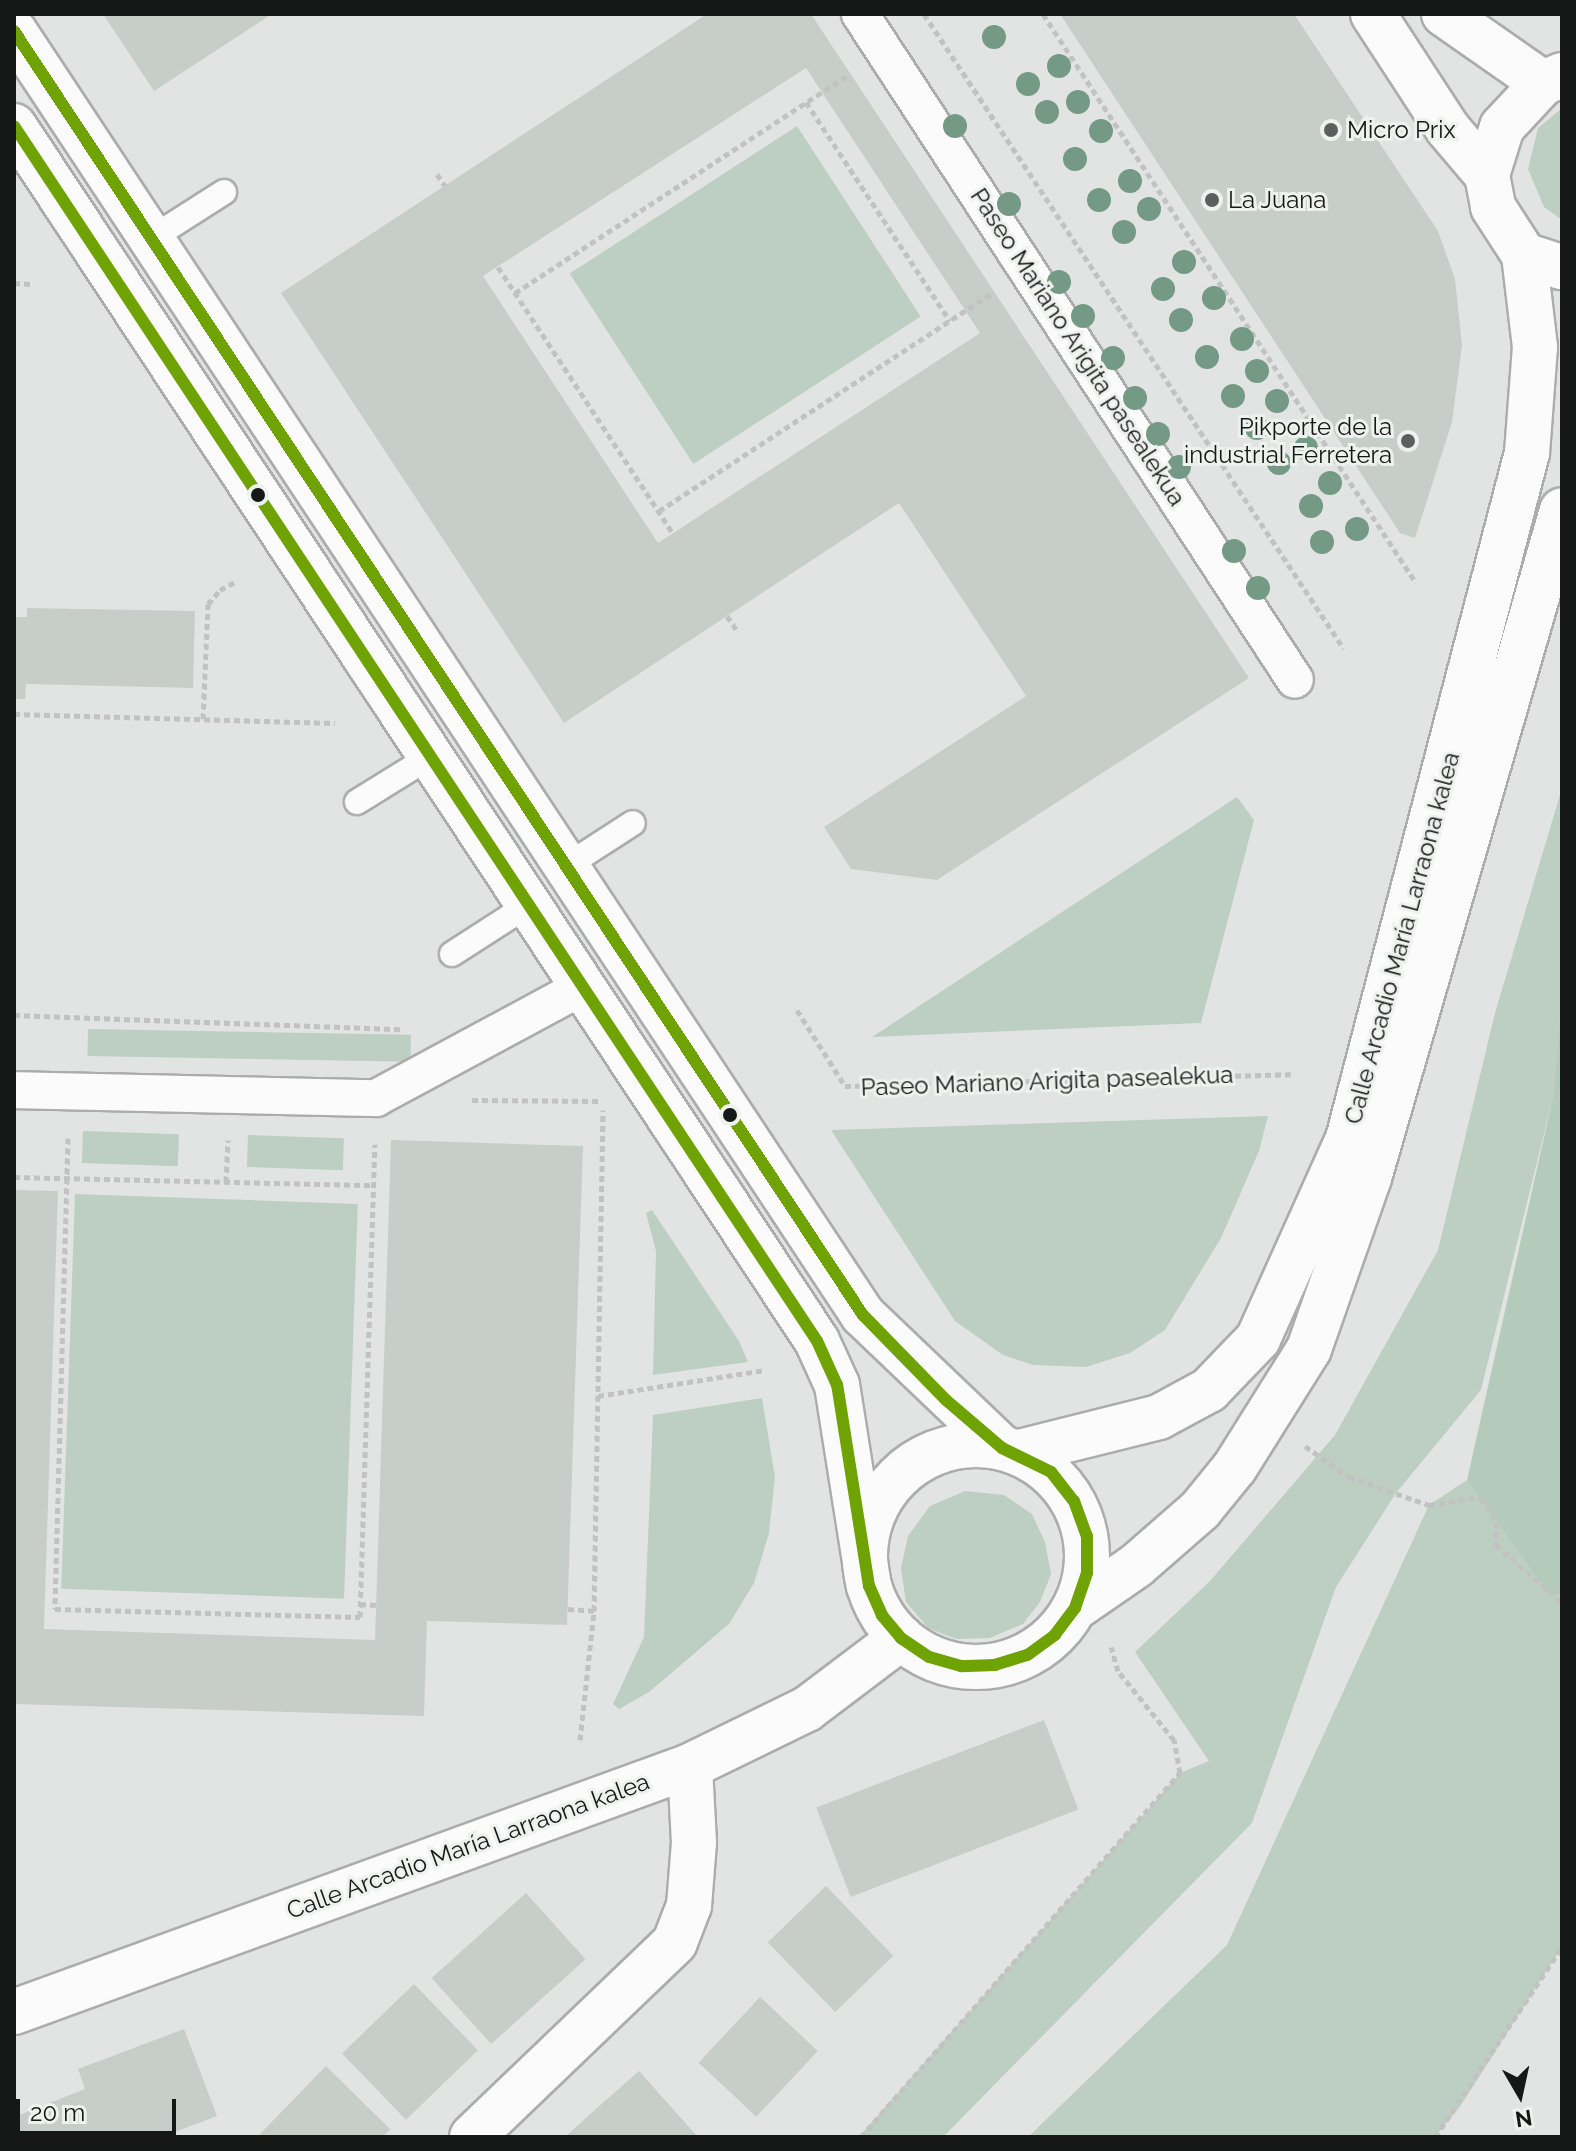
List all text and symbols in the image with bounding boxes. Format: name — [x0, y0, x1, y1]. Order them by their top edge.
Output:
place label: Micro Prix — [1347, 116, 1456, 144]
marker: Micro Prix — [1322, 121, 1340, 139]
street label: Paseo Mariano Arigita pasealekua — [964, 182, 1192, 512]
place label: La Juana — [1228, 186, 1327, 214]
marker: La Juana — [1203, 191, 1221, 209]
place label: Pikporte de la industrial Ferretera — [1183, 413, 1392, 469]
marker: Pikporte de la industrial Ferretera — [1399, 432, 1417, 450]
unlabelled marker — [250, 487, 266, 503]
street label: Calle Arcadio María Larraona kalea — [1338, 749, 1466, 1127]
street label: Paseo Mariano Arigita pasealekua — [860, 1060, 1234, 1102]
unlabelled marker — [722, 1107, 738, 1123]
street label: Calle Arcadio María Larraona kalea — [282, 1767, 654, 1925]
north arrow — [1480, 2055, 1560, 2135]
scale bar — [20, 2083, 180, 2133]
text: 20 m — [30, 2098, 85, 2127]
text: N — [1513, 2105, 1534, 2133]

